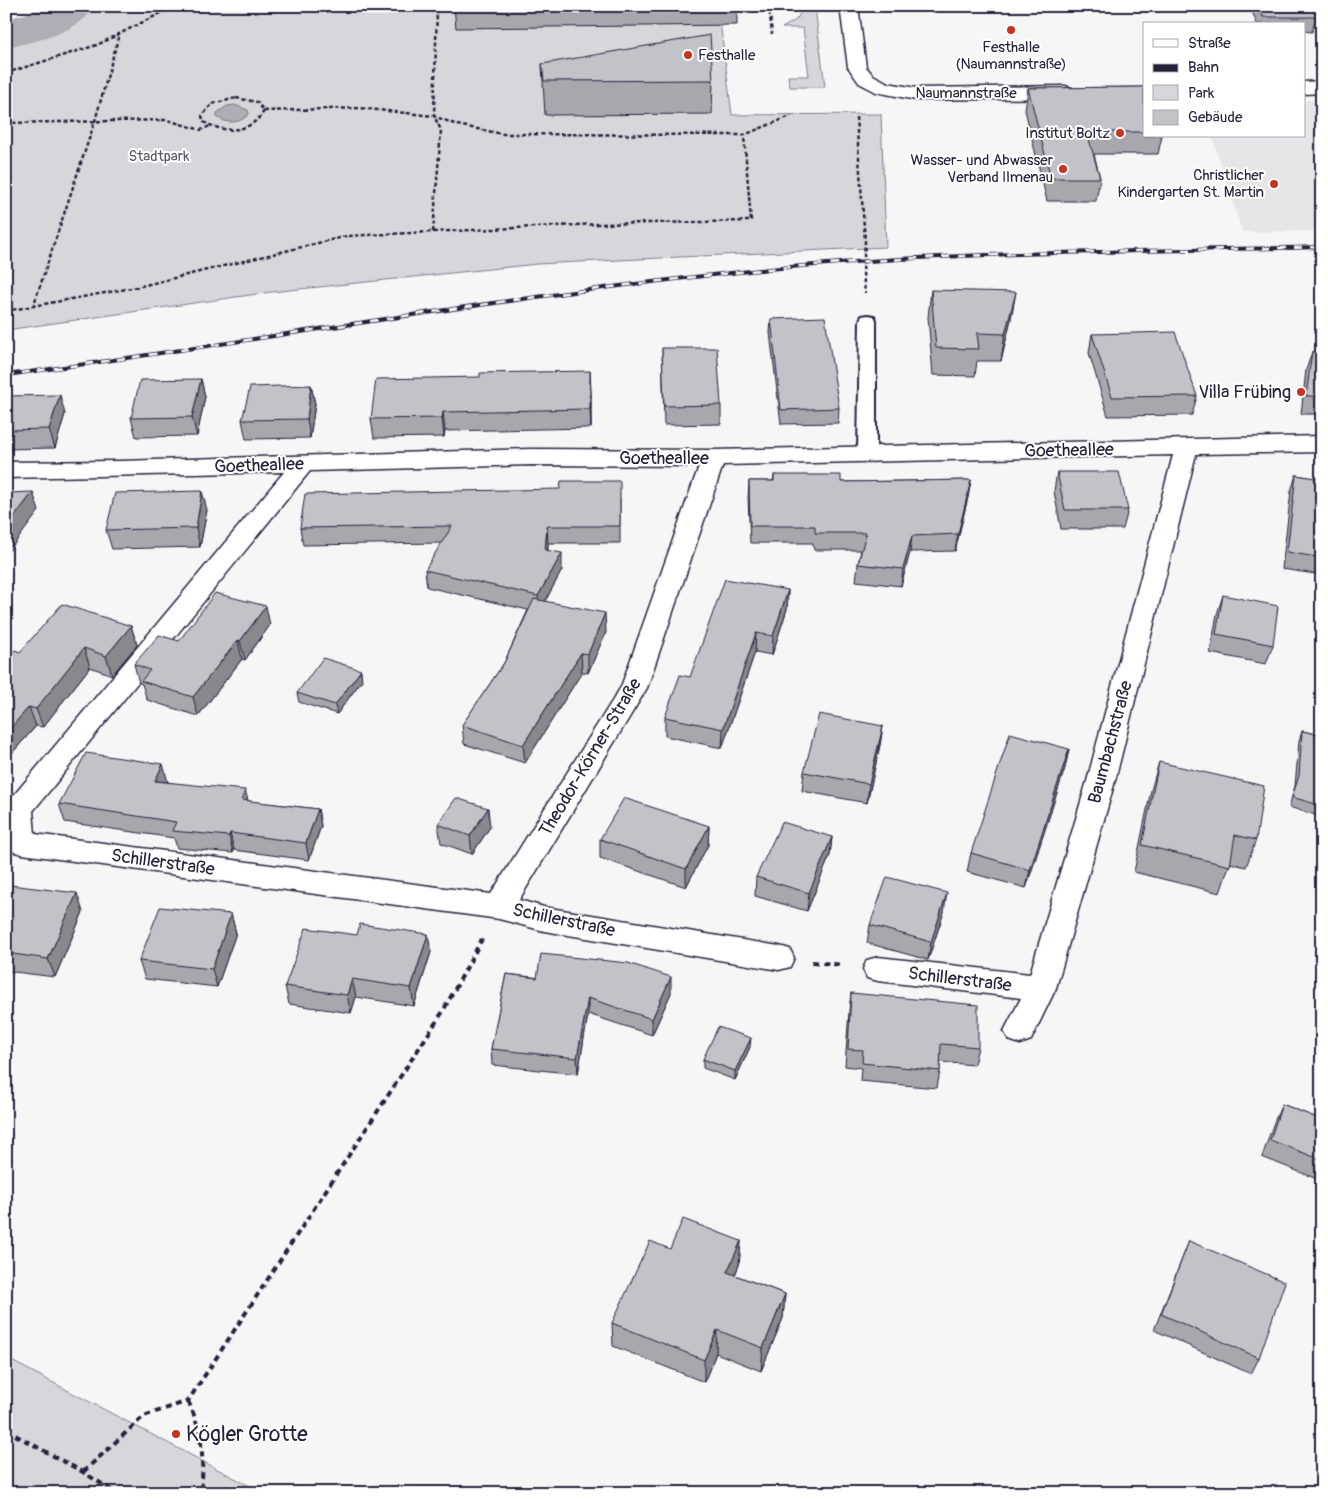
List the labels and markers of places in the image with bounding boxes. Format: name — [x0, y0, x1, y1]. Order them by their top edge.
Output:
marker: Festhalle (Naumannstraße) — [1005, 24, 1017, 36]
place label: Festhalle (Naumannstraße) — [955, 38, 1067, 74]
place label: Festhalle — [698, 46, 756, 65]
marker: Festhalle — [682, 49, 694, 61]
place label: Institut Boltz — [1025, 124, 1110, 143]
marker: Institut Boltz — [1114, 127, 1126, 139]
place label: Wasser- und Abwasser Verband Ilmenau — [910, 151, 1054, 187]
marker: Wasser- und Abwasser Verband Ilmenau — [1057, 163, 1069, 175]
place label: Christlicher Kindergarten St. Martin — [1117, 166, 1265, 202]
marker: Christlicher Kindergarten St. Martin — [1268, 178, 1280, 190]
place label: Villa Frübing — [1198, 381, 1291, 404]
marker: Villa Frübing — [1295, 386, 1307, 398]
place label: Kögler Grotte — [186, 1421, 308, 1448]
marker: Kögler Grotte — [170, 1428, 182, 1440]

